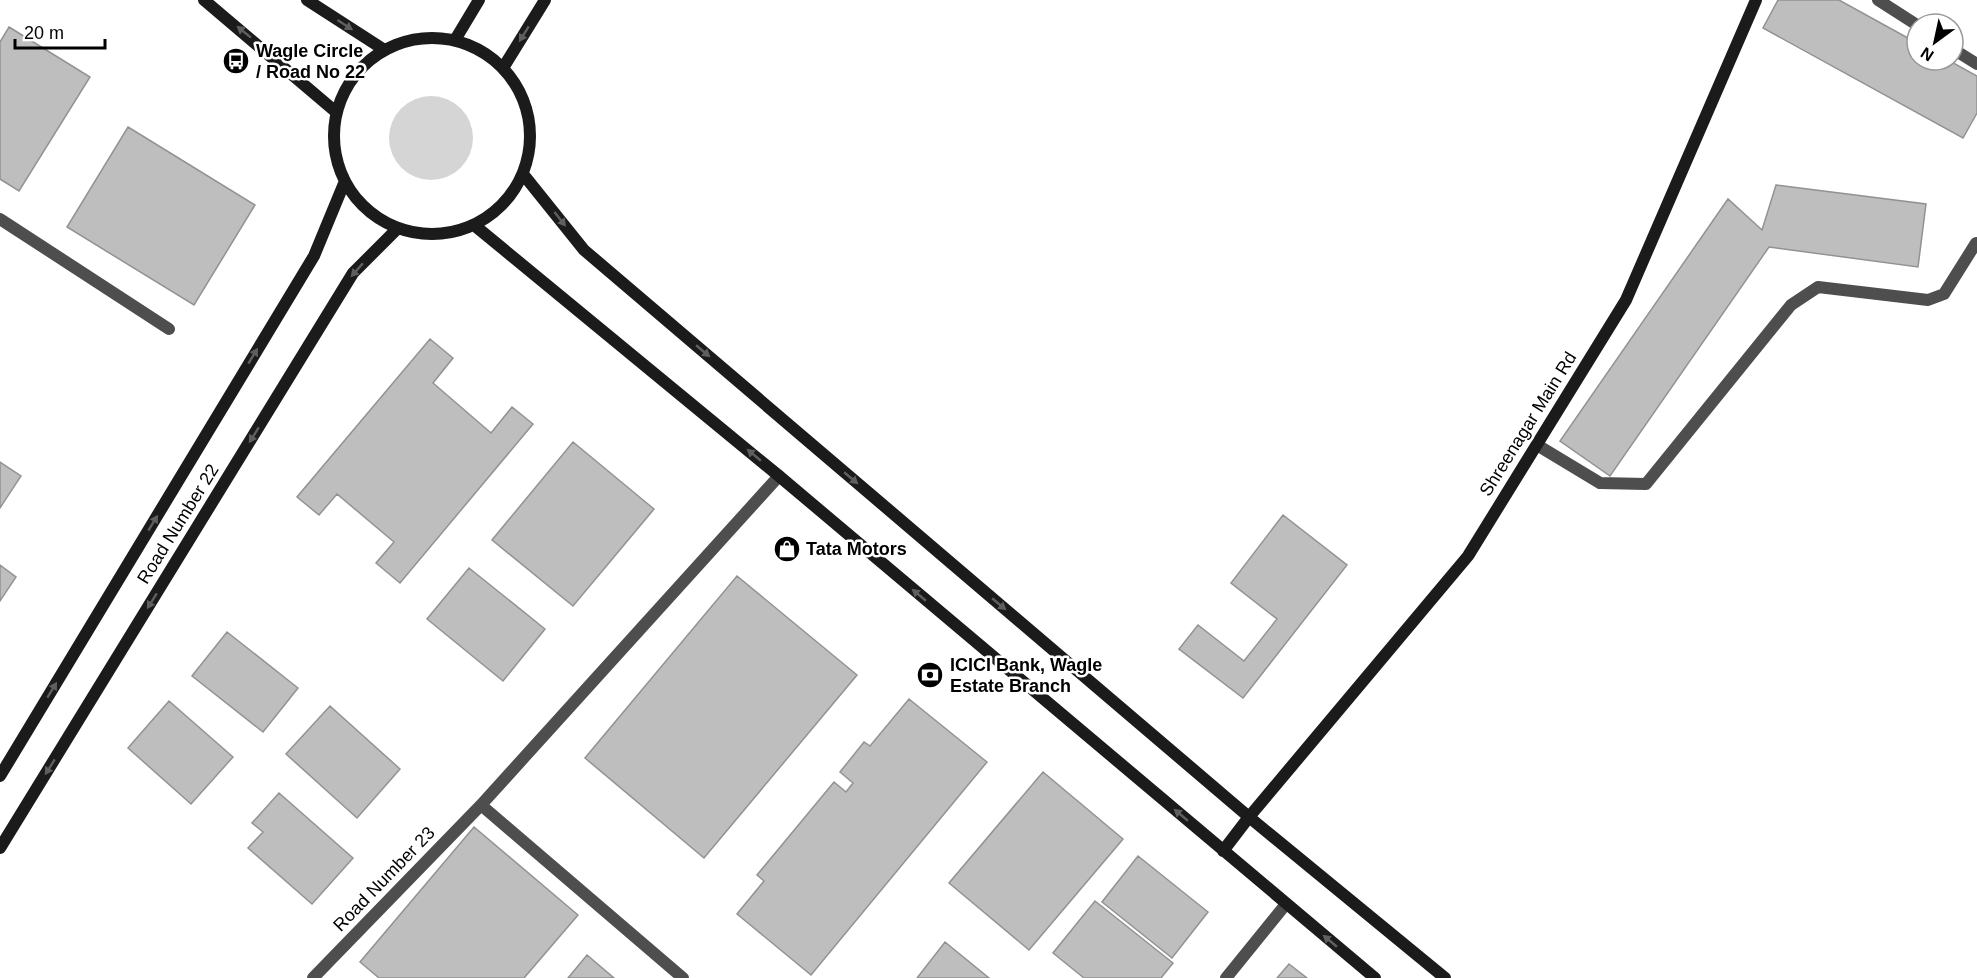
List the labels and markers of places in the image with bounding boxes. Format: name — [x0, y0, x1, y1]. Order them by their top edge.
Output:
place label: Wagle Circle / Road No 22 — [256, 41, 365, 82]
bus stop icon: Wagle Circle / Road No 22 — [221, 46, 251, 76]
shop icon: Tata Motors — [772, 534, 802, 564]
place label: Tata Motors — [806, 539, 907, 559]
place label: ICICI Bank, Wagle Estate Branch — [950, 655, 1102, 696]
bank icon: ICICI Bank, Wagle Estate Branch — [915, 660, 945, 690]

